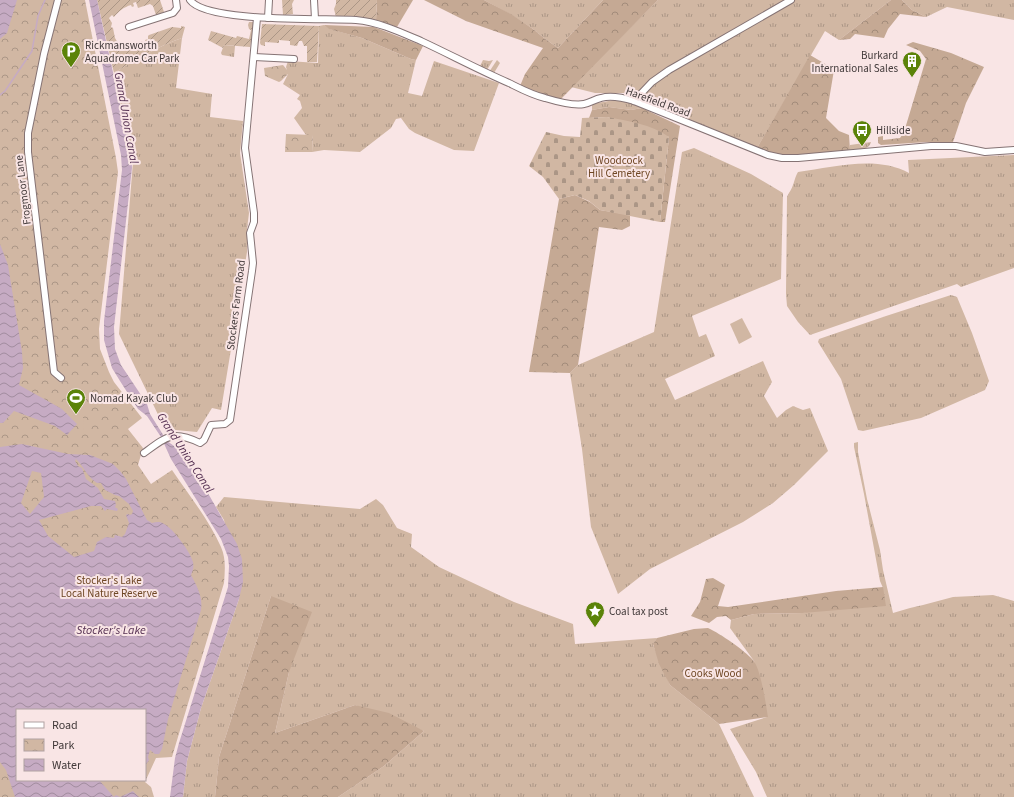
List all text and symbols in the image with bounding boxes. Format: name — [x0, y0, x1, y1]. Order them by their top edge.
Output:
place label: Rickmansworth Aquadrome Car Park — [85, 38, 180, 66]
parking icon: Rickmansworth Aquadrome Car Park — [60, 40, 82, 68]
place label: Burkard International Sales — [812, 48, 898, 76]
building icon: Burkard International Sales — [901, 50, 923, 78]
water label: Grand Union Canal — [110, 71, 142, 165]
street label: Harefield Road — [624, 83, 692, 121]
bus stop icon: Hillside — [851, 119, 873, 147]
place label: Hillside — [876, 123, 911, 138]
park label: Woodcock Hill Cemetery — [588, 153, 650, 181]
street label: Frogmoor Lane — [11, 154, 35, 226]
street label: Stockers Farm Road — [223, 259, 249, 351]
sports icon: Nomad Kayak Club — [65, 387, 87, 415]
place label: Nomad Kayak Club — [90, 391, 177, 406]
water label: Grand Union Canal — [153, 409, 217, 497]
park label: Stocker's Lake Local Nature Reserve — [61, 573, 158, 601]
place icon: Coal tax post — [584, 600, 606, 628]
place label: Coal tax post — [609, 604, 668, 619]
water label: Stocker's Lake — [76, 622, 146, 639]
park label: Cooks Wood — [684, 666, 742, 681]
legend — [16, 709, 146, 781]
text: Road — [52, 717, 78, 734]
text: Park — [52, 737, 74, 754]
text: Water — [52, 757, 82, 774]

